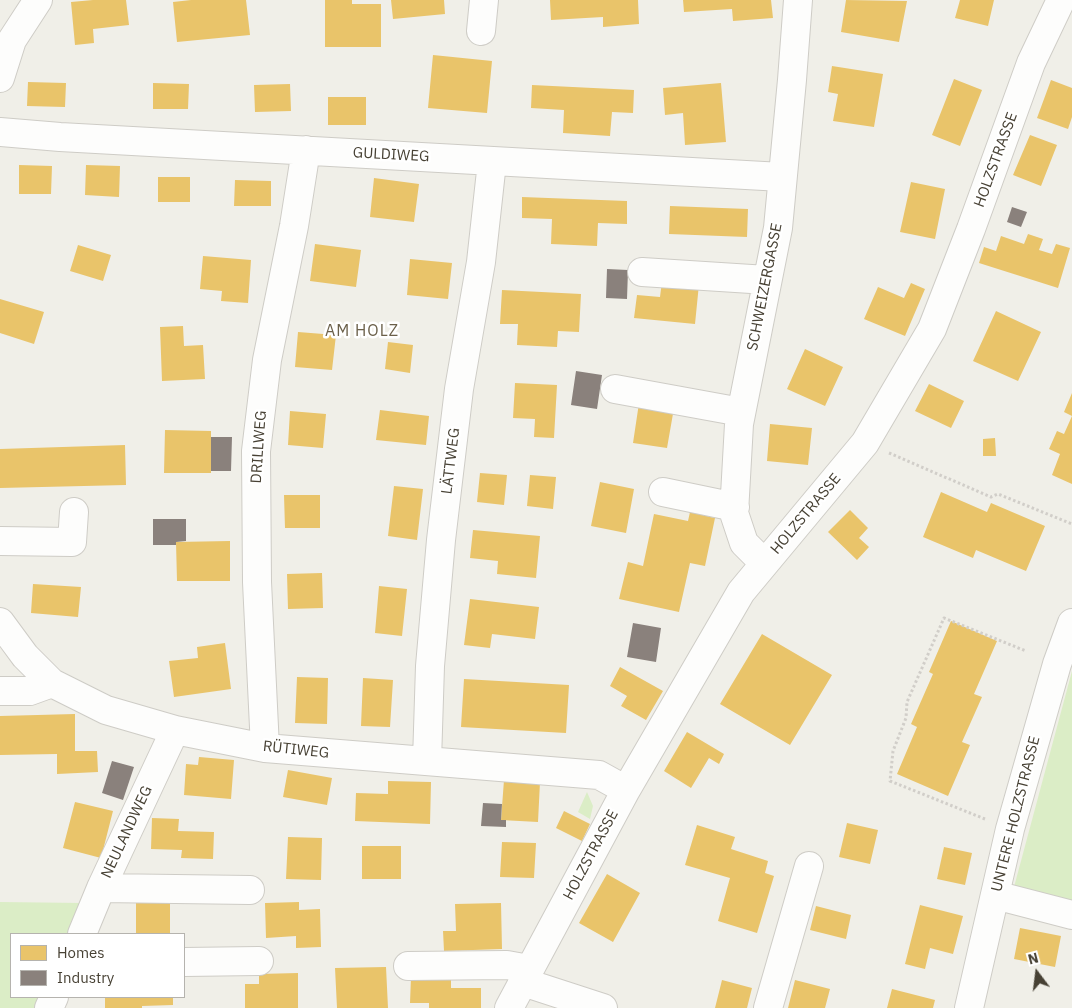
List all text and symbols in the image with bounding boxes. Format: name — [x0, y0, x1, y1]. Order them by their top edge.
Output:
street label: HOLZSTRASSE — [970, 110, 1022, 210]
street label: GULDIWEG — [352, 144, 430, 166]
street label: SCHWEIZERGASSE — [744, 222, 786, 352]
district label: AM HOLZ — [324, 321, 400, 341]
street label: DRILLWEG — [247, 410, 271, 484]
street label: LÄTTWEG — [438, 427, 464, 495]
street label: HOLZSTRASSE — [767, 470, 845, 558]
street label: UNTERE HOLZSTRASSE — [988, 734, 1044, 894]
street label: RÜTIWEG — [262, 738, 330, 762]
street label: NEULANDWEG — [98, 783, 156, 881]
street label: HOLZSTRASSE — [560, 807, 622, 903]
legend — [10, 933, 185, 998]
text: Homes — [57, 943, 105, 962]
north arrow — [1012, 948, 1062, 998]
text: N — [1026, 949, 1040, 969]
text: Industry — [57, 968, 114, 987]

